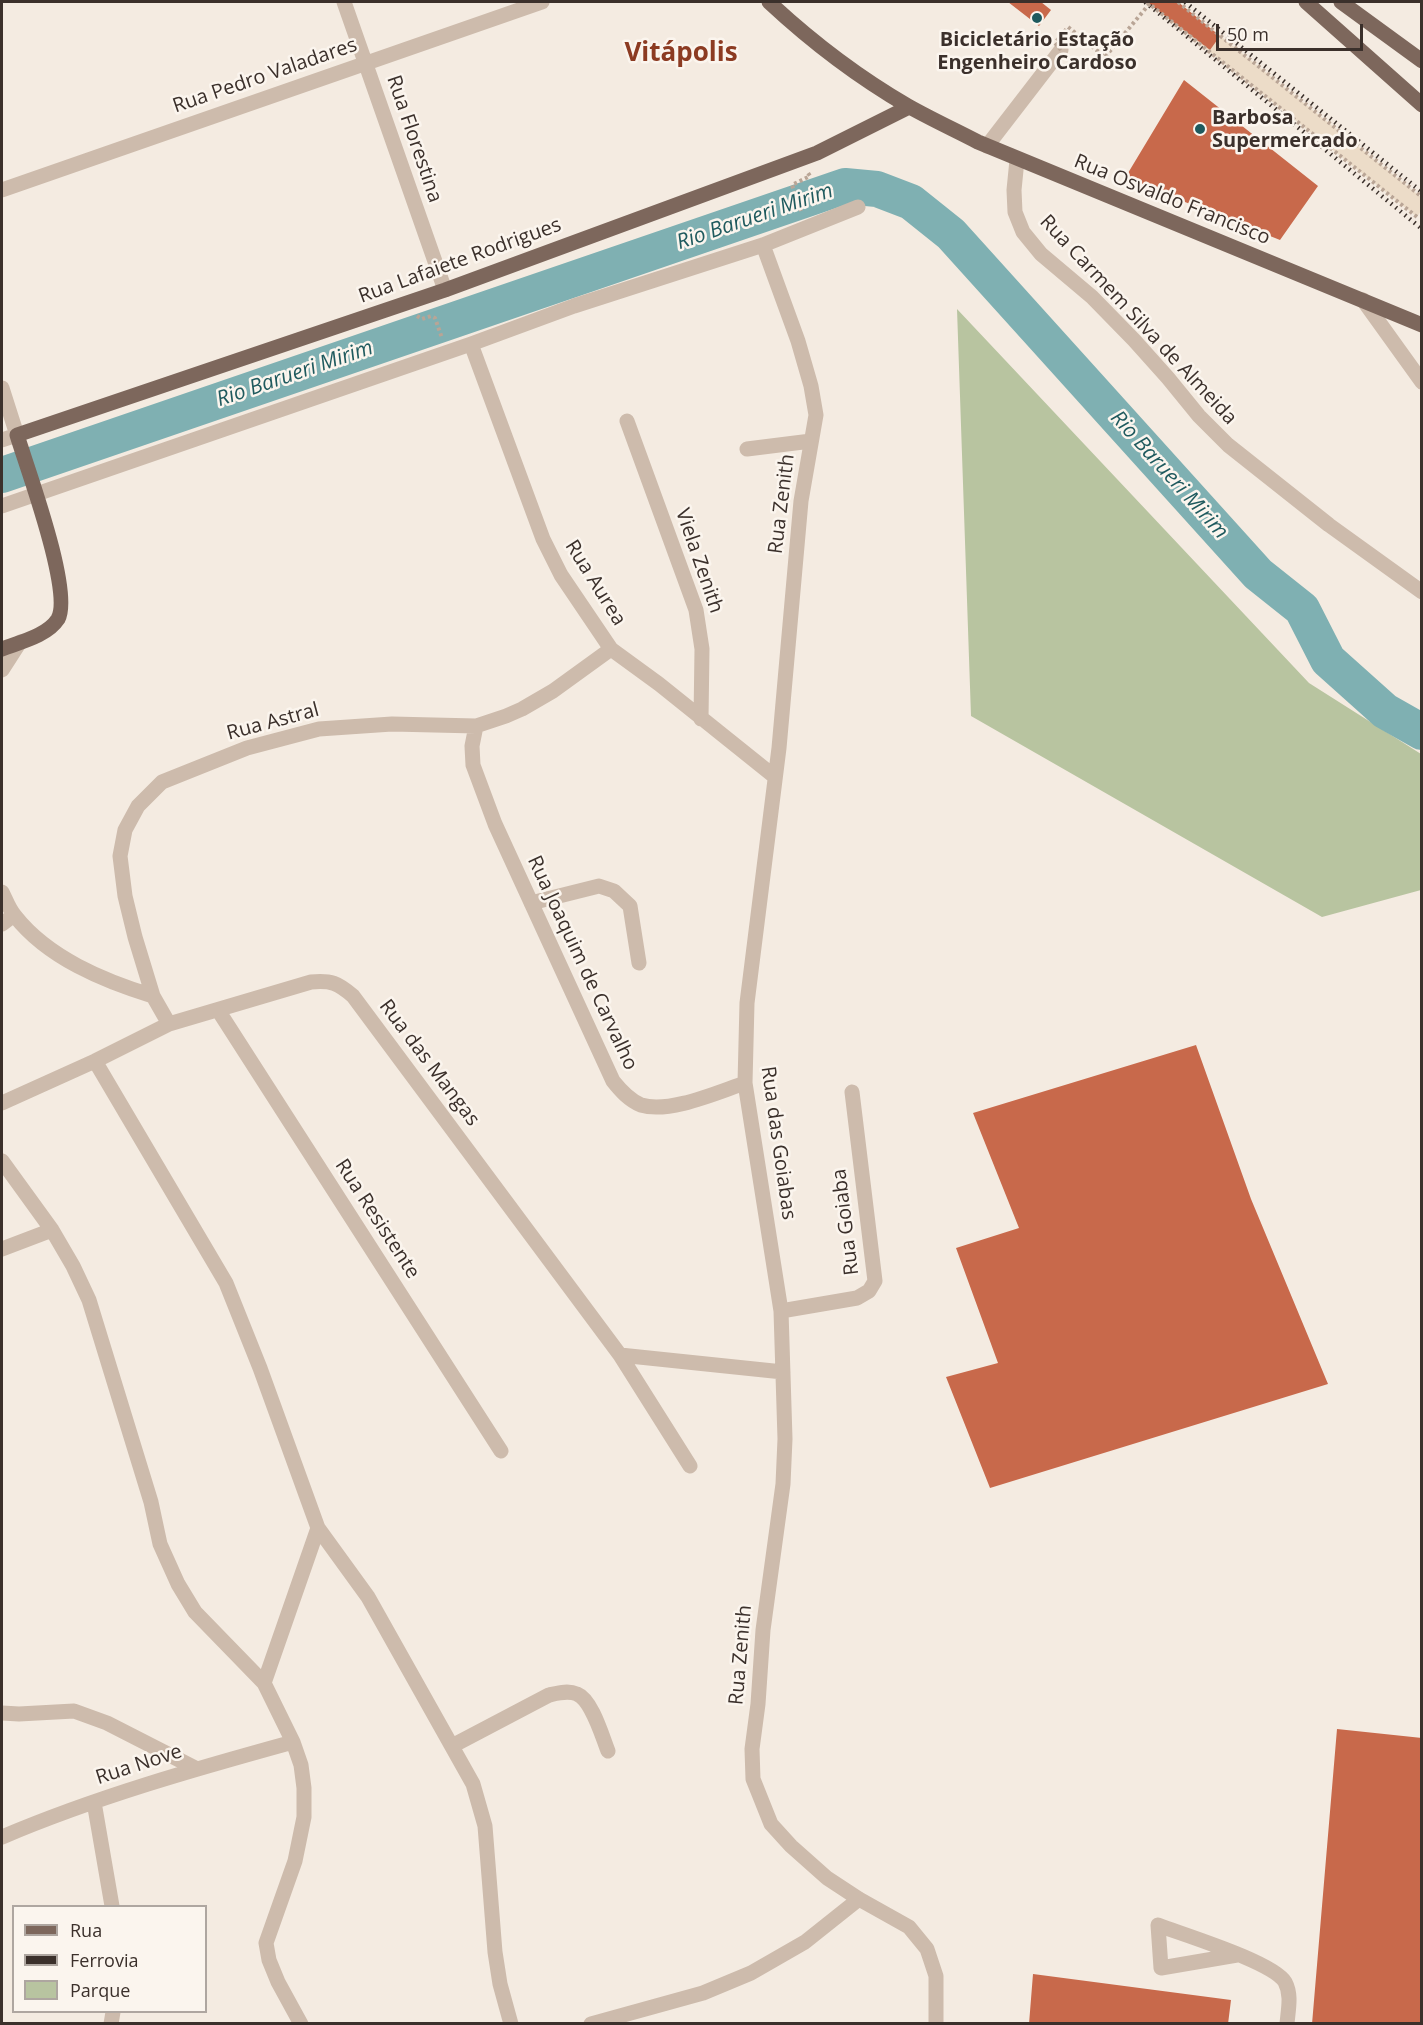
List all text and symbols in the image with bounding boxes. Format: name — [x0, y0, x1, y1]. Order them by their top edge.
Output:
marker: Bicicletário Estação Engenheiro Cardoso — [1030, 11, 1044, 25]
scale bar — [1219, 12, 1366, 50]
text: 50 m — [1227, 22, 1269, 46]
place label: Bicicletário Estação Engenheiro Cardoso — [937, 28, 1137, 75]
street label: Rua Pedro Valadares — [170, 33, 360, 119]
district label: Vitápolis — [624, 38, 738, 70]
street label: Rua Florestina — [381, 72, 447, 206]
place label: Barbosa Supermercado — [1212, 106, 1358, 153]
marker: Barbosa Supermercado — [1193, 122, 1207, 136]
street label: Rua Osvaldo Francisco — [1070, 150, 1274, 250]
water label: Rio Barueri Mirim — [673, 178, 837, 256]
street label: Rua Carmem Silva de Almeida — [1034, 210, 1242, 430]
street label: Rua Lafaiete Rodrigues — [355, 213, 565, 309]
water label: Rio Barueri Mirim — [213, 335, 377, 413]
water label: Rio Barueri Mirim — [1105, 406, 1233, 544]
street label: Rua Zenith — [764, 453, 800, 555]
street label: Viela Zenith — [670, 506, 728, 616]
street label: Rua Aurea — [559, 536, 631, 630]
street label: Rua Astral — [224, 698, 322, 746]
street label: Rua Joaquim de Carvalho — [522, 852, 642, 1074]
street label: Rua das Mangas — [374, 995, 484, 1131]
street label: Rua das Goiabas — [755, 1065, 801, 1221]
street label: Rua Resistente — [329, 1155, 425, 1283]
street label: Rua Goiaba — [828, 1167, 864, 1277]
street label: Rua Zenith — [725, 1604, 757, 1706]
street label: Rua Nove — [93, 1740, 185, 1790]
legend — [12, 1905, 207, 2013]
text: Rua — [70, 1918, 102, 1942]
text: Ferrovia — [70, 1948, 138, 1972]
text: Parque — [70, 1978, 130, 2002]

